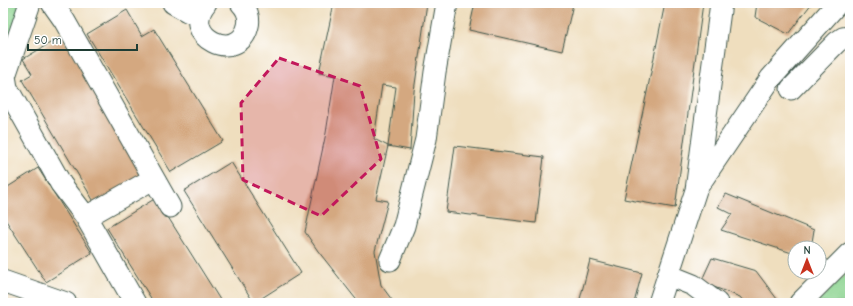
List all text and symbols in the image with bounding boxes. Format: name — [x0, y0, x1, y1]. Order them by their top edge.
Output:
scale bar — [28, 26, 137, 52]
text: 50 m — [34, 33, 62, 47]
north arrow — [787, 240, 827, 280]
text: N — [803, 244, 811, 257]

